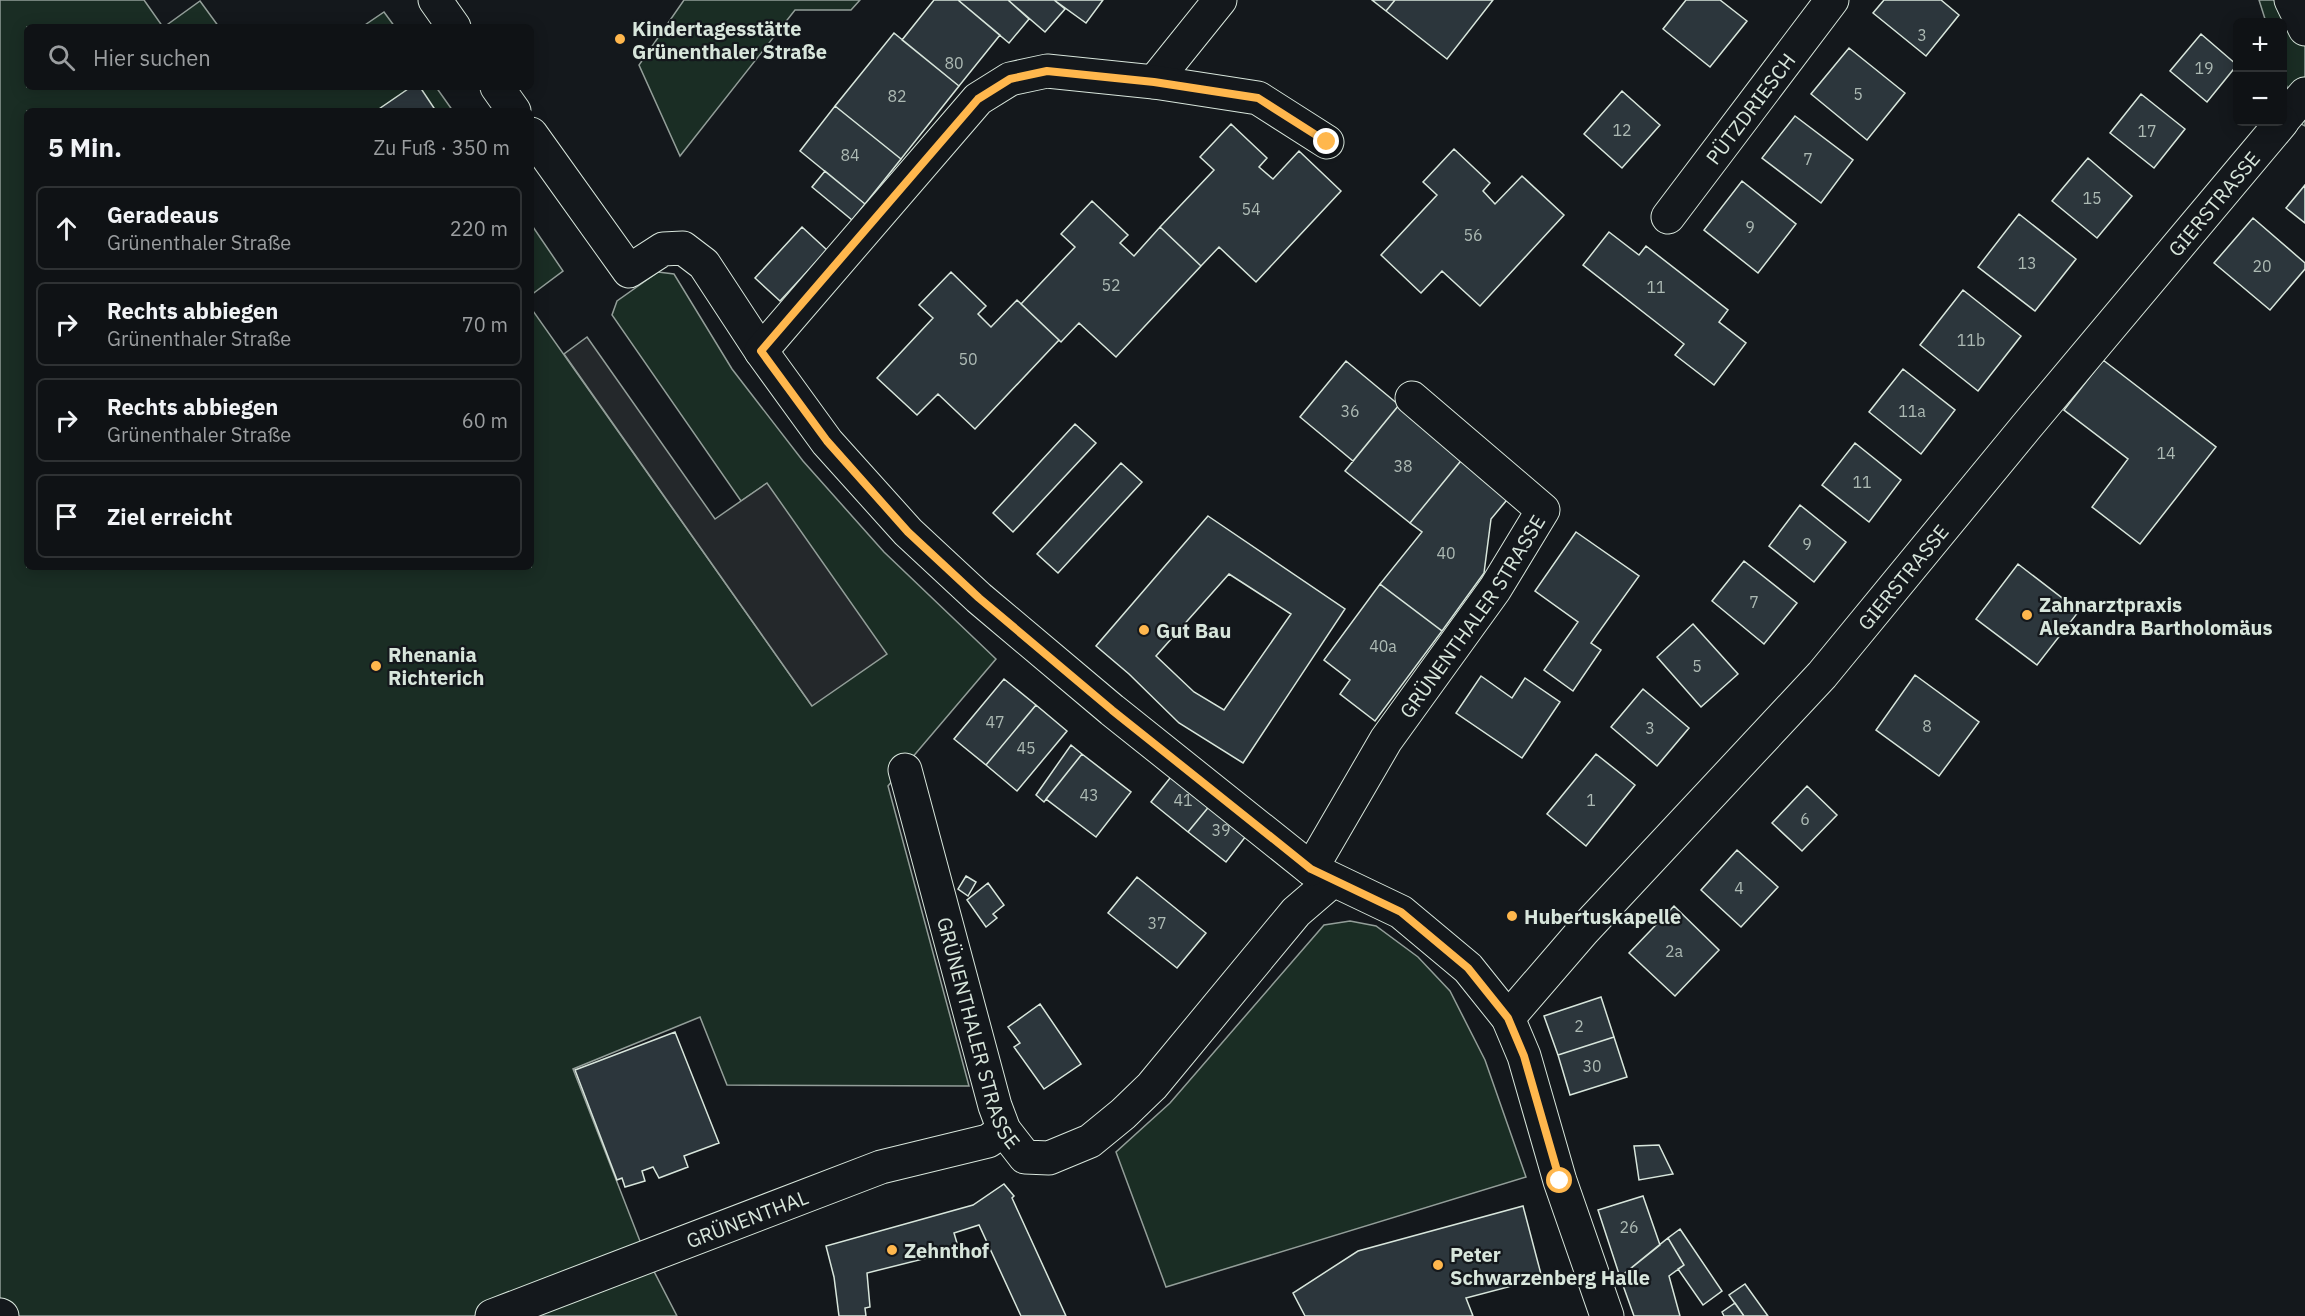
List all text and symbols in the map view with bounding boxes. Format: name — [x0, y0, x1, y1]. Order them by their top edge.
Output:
place label: Kindertagesstätte Grünenthaler Straße — [632, 15, 827, 65]
map controls — [2233, 18, 2287, 126]
button: + — [2233, 18, 2287, 72]
search box — [24, 24, 534, 90]
house number: 3 — [1917, 25, 1927, 45]
marker: Kindertagesstätte Grünenthaler Straße — [613, 32, 627, 46]
icon: search — [45, 41, 78, 74]
text: Hier suchen — [93, 43, 211, 72]
street label: PÜTZDRIESCH — [1699, 47, 1801, 170]
house number: 80 — [944, 53, 964, 73]
house number: 19 — [2194, 58, 2214, 78]
button: − — [2233, 72, 2287, 126]
house number: 5 — [1853, 84, 1863, 104]
house number: 82 — [887, 86, 907, 106]
house number: 12 — [1612, 120, 1632, 140]
house number: 17 — [2137, 121, 2157, 141]
route end — [1313, 128, 1339, 154]
text: 5 Min. — [48, 130, 122, 164]
text: Zu Fuß · 350 m — [373, 134, 510, 161]
house number: 84 — [840, 145, 860, 165]
street label: GIERSTRASSE — [2162, 145, 2266, 262]
house number: 7 — [1803, 149, 1813, 169]
house number: 15 — [2082, 188, 2102, 208]
house number: 54 — [1241, 199, 1261, 219]
text: Geradeaus — [107, 200, 219, 229]
icon: ahead — [50, 212, 83, 245]
text: 220 m — [450, 215, 508, 242]
house number: 9 — [1745, 217, 1755, 237]
house number: 56 — [1463, 225, 1483, 245]
text: Grünenthaler Straße — [107, 229, 291, 256]
house number: 13 — [2017, 253, 2037, 273]
house number: 20 — [2252, 256, 2272, 276]
house number: 52 — [1101, 275, 1121, 295]
house number: 11 — [1646, 277, 1666, 297]
text: Rechts abbiegen — [107, 296, 278, 325]
icon: right — [50, 308, 83, 341]
text: 70 m — [462, 311, 508, 338]
text: Grünenthaler Straße — [107, 325, 291, 352]
house number: 11b — [1957, 330, 1985, 350]
house number: 50 — [958, 349, 978, 369]
text: Rechts abbiegen — [107, 392, 278, 421]
house number: 36 — [1340, 401, 1360, 421]
house number: 11a — [1898, 401, 1926, 421]
icon: right — [50, 404, 83, 437]
text: 60 m — [462, 407, 508, 434]
text: Grünenthaler Straße — [107, 421, 291, 448]
house number: 14 — [2156, 443, 2176, 463]
house number: 38 — [1393, 456, 1413, 476]
house number: 11 — [1852, 472, 1872, 492]
icon: arrive — [50, 500, 83, 533]
text: Ziel erreicht — [107, 502, 232, 531]
street label: GRÜNENTHALER STRASSE — [1393, 509, 1551, 723]
street label: GIERSTRASSE — [1851, 518, 1954, 636]
house number: 9 — [1802, 534, 1812, 554]
house number: 40 — [1436, 543, 1456, 563]
place label: Zahnarztpraxis Alexandra Bartholomäus — [2039, 591, 2273, 641]
house number: 7 — [1749, 592, 1759, 612]
marker: Zahnarztpraxis Alexandra Bartholomäus — [2020, 608, 2034, 622]
place label: Gut Bau — [1156, 617, 1231, 644]
marker: Gut Bau — [1137, 623, 1151, 637]
house number: 40a — [1369, 636, 1397, 656]
place label: Rhenania Richterich — [388, 641, 484, 691]
house number: 5 — [1692, 656, 1702, 676]
marker: Rhenania Richterich — [369, 659, 383, 673]
house number: 47 — [985, 712, 1005, 732]
house number: 8 — [1922, 716, 1932, 736]
house number: 3 — [1645, 718, 1655, 738]
house number: 45 — [1016, 738, 1036, 758]
house number: 43 — [1079, 785, 1099, 805]
house number: 41 — [1173, 790, 1193, 810]
house number: 1 — [1586, 790, 1596, 810]
house number: 6 — [1800, 809, 1810, 829]
house number: 39 — [1211, 820, 1231, 840]
house number: 4 — [1734, 878, 1744, 898]
place label: Hubertuskapelle — [1524, 903, 1681, 930]
marker: Hubertuskapelle — [1505, 909, 1519, 923]
house number: 37 — [1147, 913, 1167, 933]
street label: GRÜNENTHALER STRASSE — [931, 914, 1027, 1154]
house number: 2a — [1665, 941, 1684, 961]
house number: 2 — [1574, 1016, 1584, 1036]
house number: 30 — [1582, 1056, 1602, 1076]
route start — [1546, 1167, 1572, 1193]
street label: GRÜNENTHAL — [682, 1183, 812, 1254]
house number: 26 — [1619, 1217, 1639, 1237]
place label: Zehnthof — [904, 1237, 989, 1264]
place label: Peter Schwarzenberg Halle — [1450, 1241, 1650, 1291]
marker: Zehnthof — [885, 1243, 899, 1257]
marker: Peter Schwarzenberg Halle — [1431, 1258, 1445, 1272]

